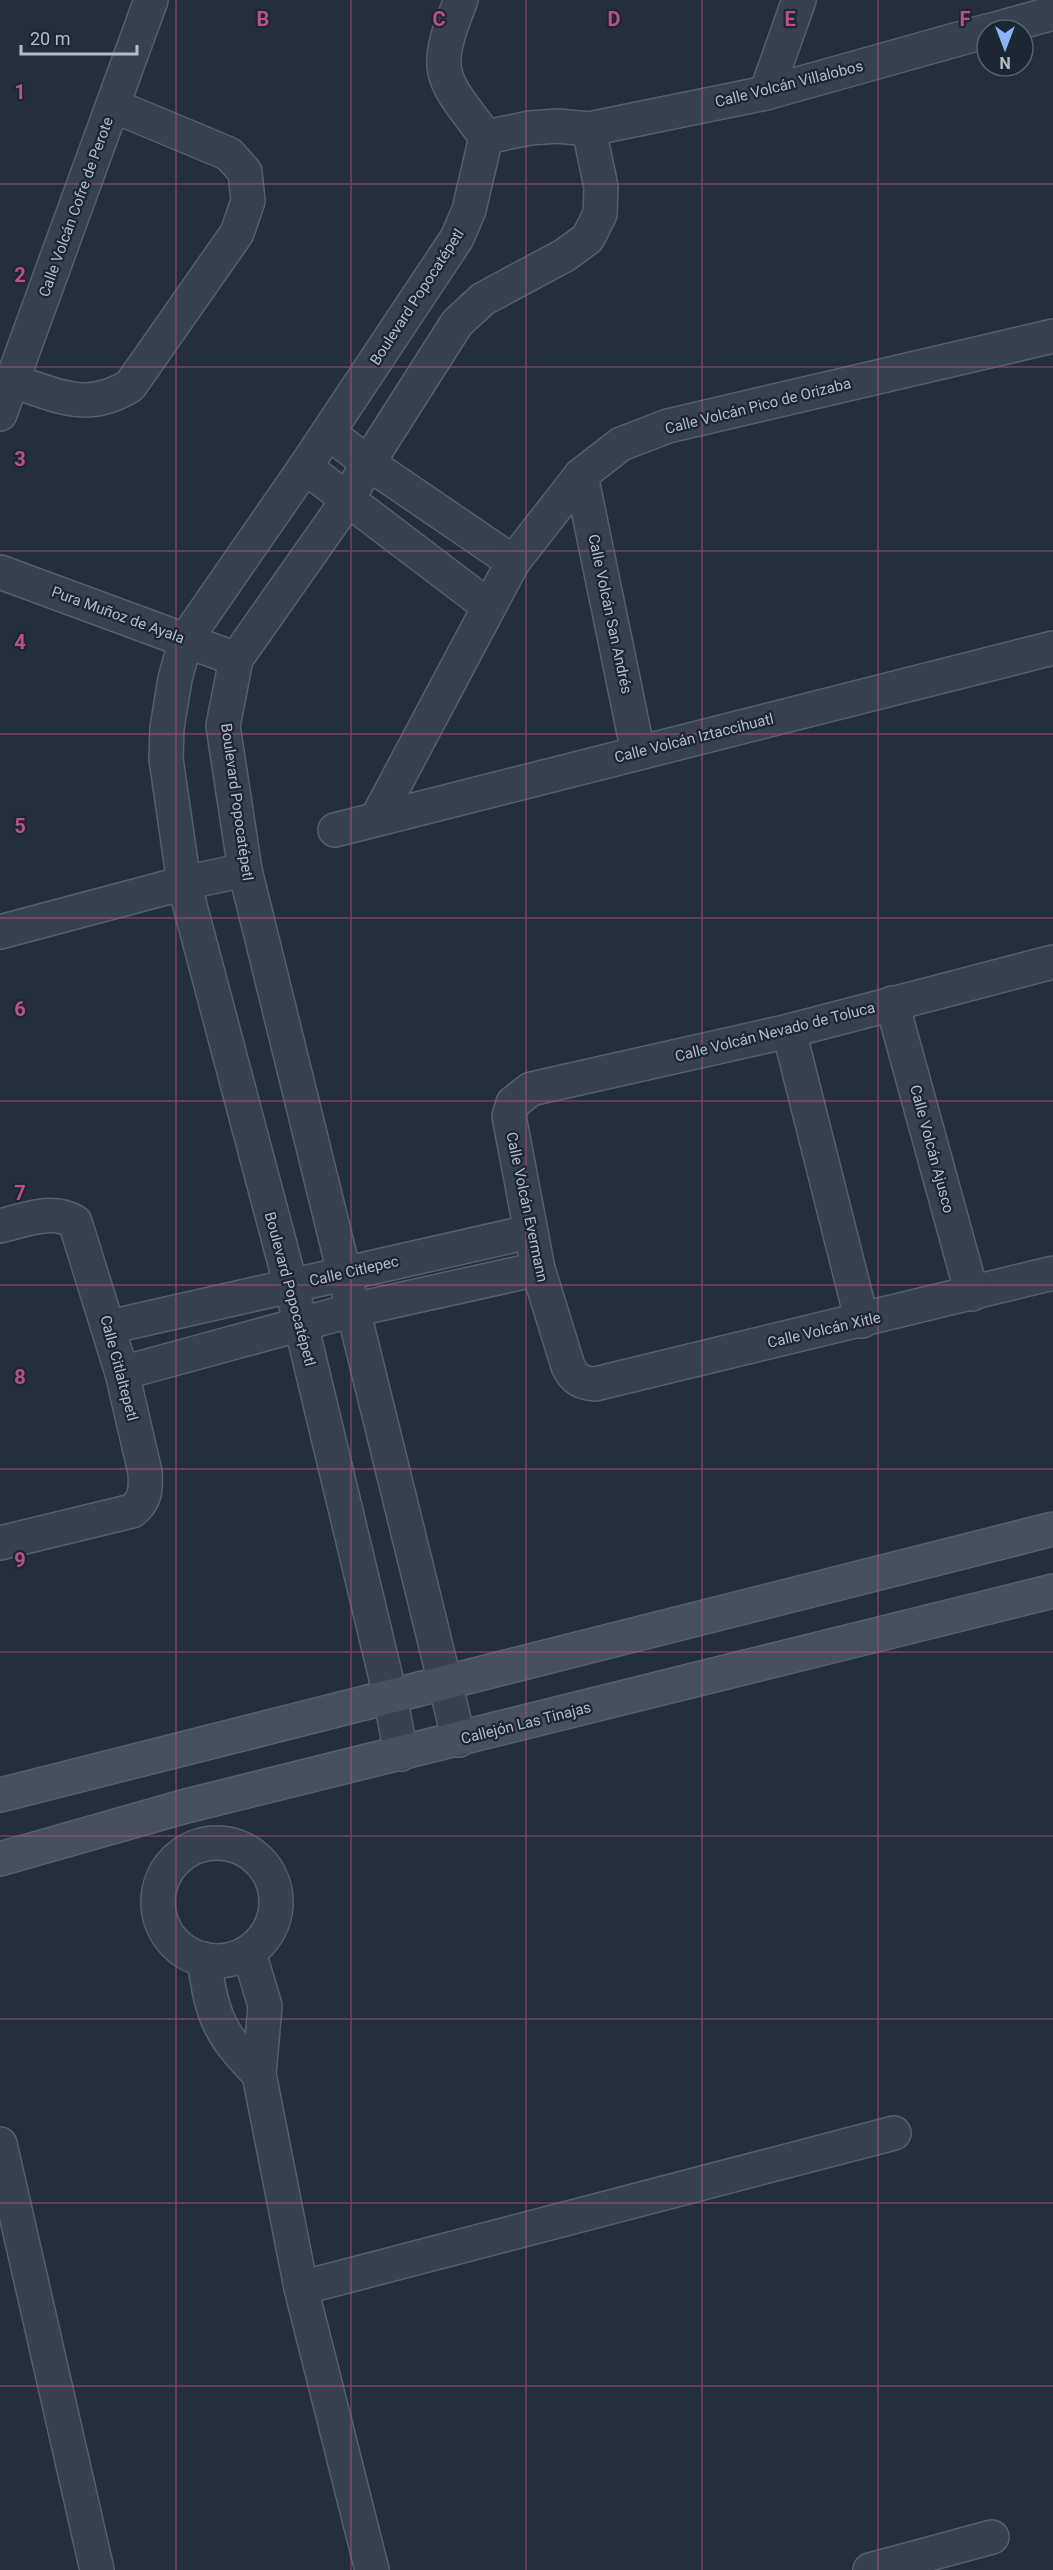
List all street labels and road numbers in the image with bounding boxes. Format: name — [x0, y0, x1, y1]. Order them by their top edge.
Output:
street label: Calle Volcán Villalobos — [713, 57, 865, 111]
street label: Calle Volcán Cofre de Perote — [35, 114, 117, 299]
street label: Boulevard Popocatépetl — [366, 225, 468, 369]
street label: Calle Volcán Pico de Orizaba — [663, 374, 853, 438]
street label: Calle Volcán San Andrés — [584, 533, 636, 695]
street label: Pura Muñoz de Ayala — [49, 583, 187, 647]
street label: Calle Volcán Iztaccihuatl — [612, 709, 776, 767]
street label: Boulevard Popocatépetl — [217, 722, 257, 882]
street label: Calle Volcán Nevado de Toluca — [673, 998, 877, 1066]
street label: Calle Volcán Ajusco — [906, 1083, 958, 1215]
street label: Calle Volcán Evermann — [502, 1130, 552, 1284]
street label: Boulevard Popocatépetl — [261, 1210, 319, 1368]
street label: Calle Citlepec — [308, 1252, 401, 1290]
street label: Calle Volcán Xitle — [766, 1308, 883, 1352]
street label: Calle Citlaltepetl — [96, 1313, 142, 1423]
street label: Callejón Las Tinajas — [459, 1698, 593, 1748]

